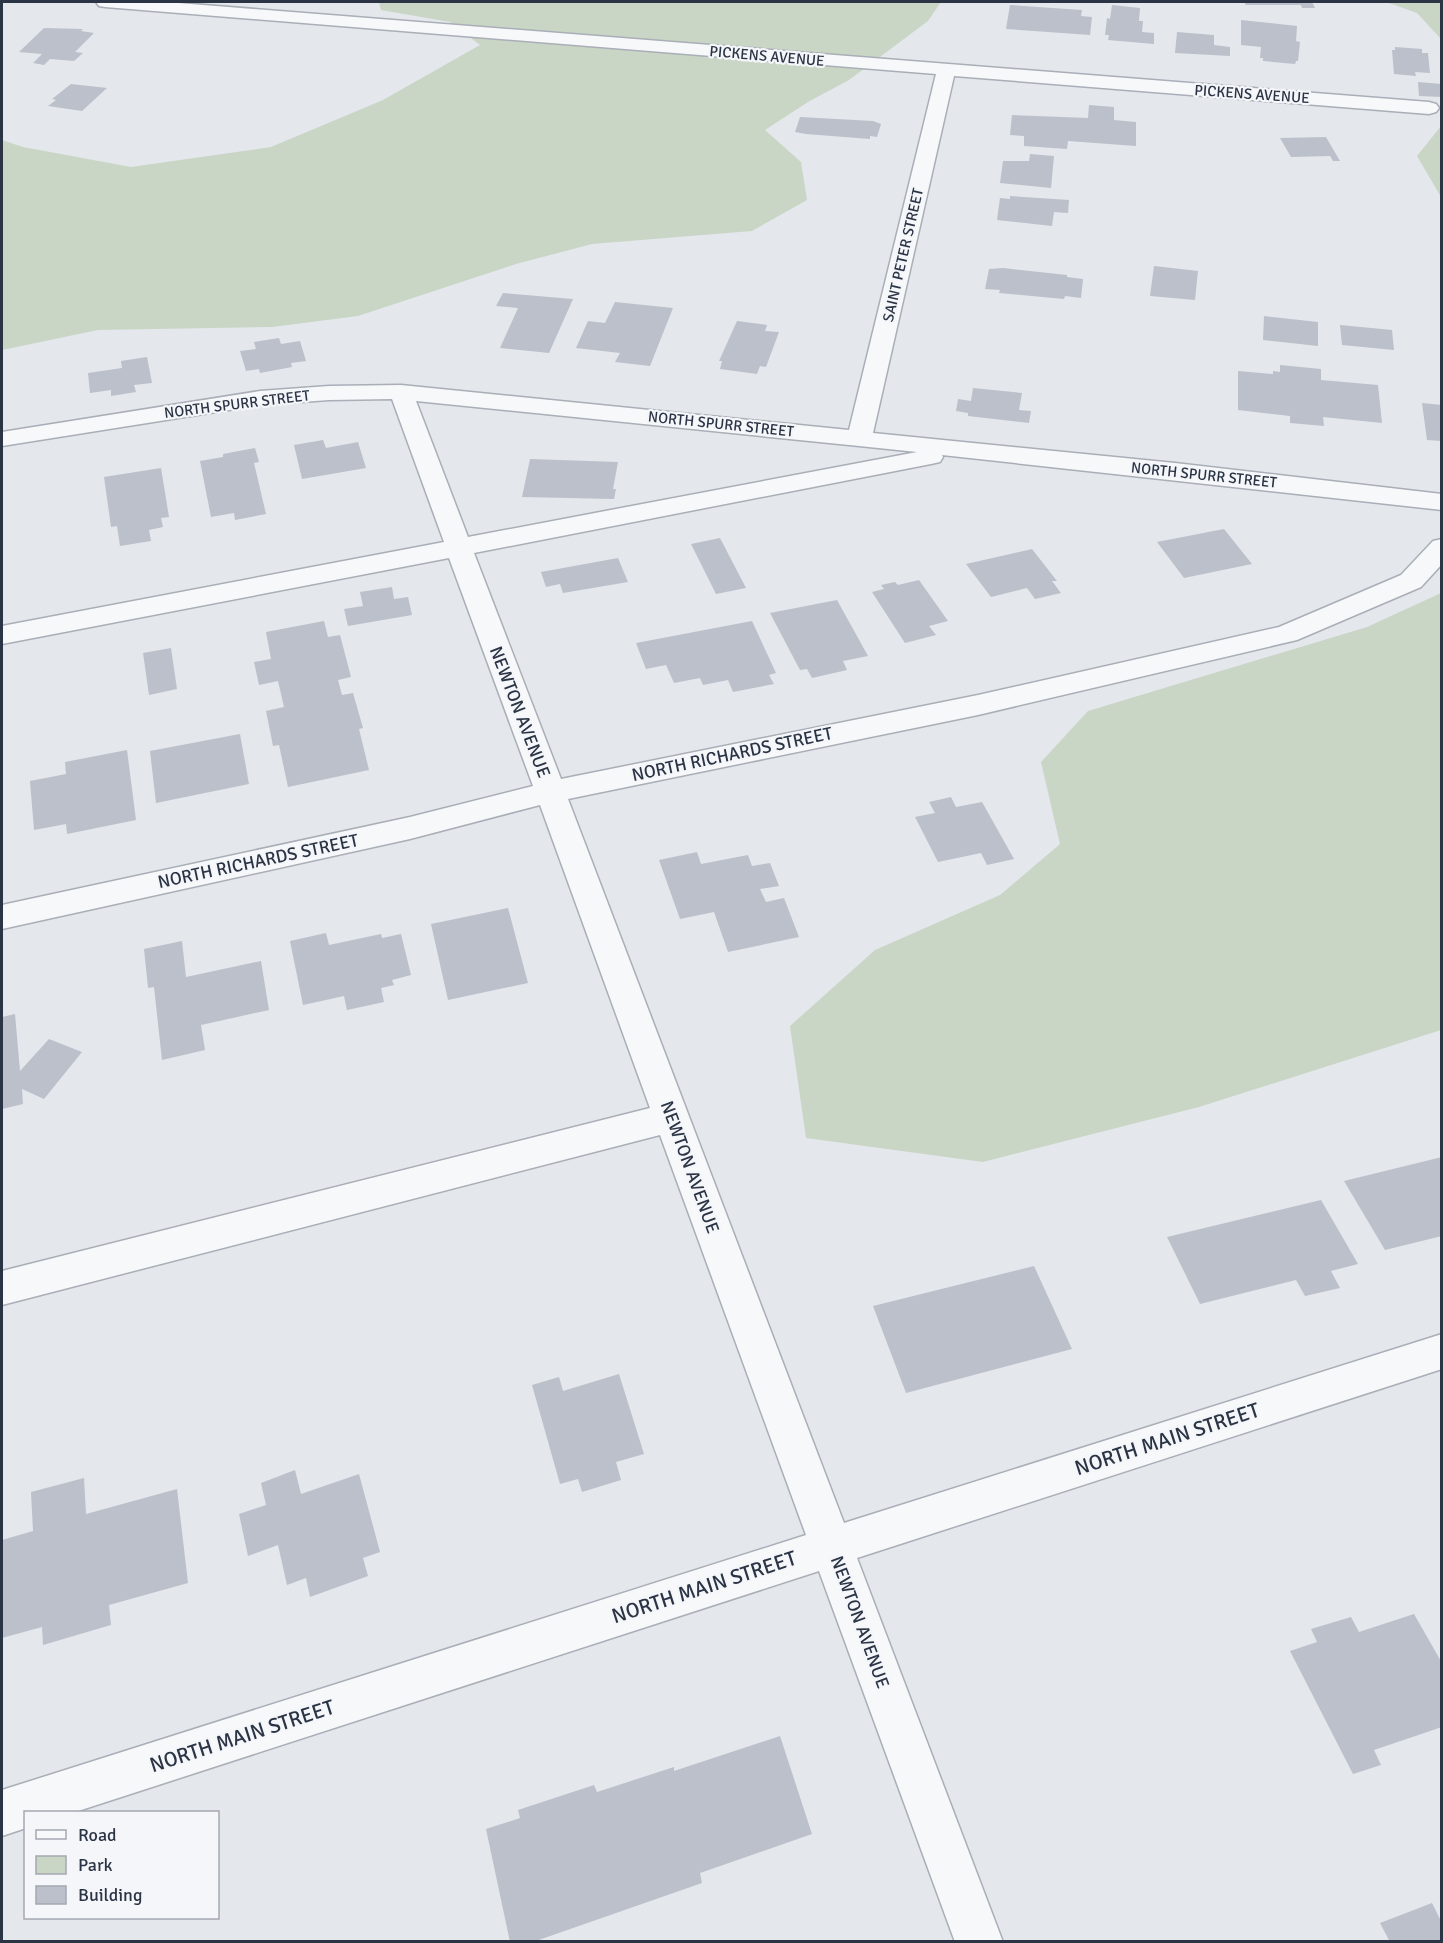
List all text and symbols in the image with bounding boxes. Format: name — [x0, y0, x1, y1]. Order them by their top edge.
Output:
street label: PICKENS AVENUE — [709, 42, 825, 70]
street label: PICKENS AVENUE — [1194, 81, 1310, 107]
street label: SAINT PETER STREET — [879, 186, 927, 324]
street label: NORTH SPURR STREET — [163, 386, 311, 422]
street label: NORTH SPURR STREET — [647, 407, 795, 441]
street label: NORTH SPURR STREET — [1130, 458, 1278, 492]
street label: NEWTON AVENUE — [485, 643, 555, 781]
street label: NORTH RICHARDS STREET — [630, 722, 834, 786]
street label: NORTH RICHARDS STREET — [156, 829, 360, 893]
street label: NEWTON AVENUE — [656, 1098, 724, 1236]
street label: NORTH MAIN STREET — [1071, 1397, 1263, 1481]
street label: NORTH MAIN STREET — [608, 1545, 800, 1629]
street label: NEWTON AVENUE — [826, 1553, 894, 1691]
street label: NORTH MAIN STREET — [146, 1694, 338, 1778]
legend — [24, 1811, 219, 1919]
text: Road — [78, 1824, 117, 1846]
text: Park — [78, 1854, 113, 1876]
text: Building — [78, 1884, 142, 1906]

